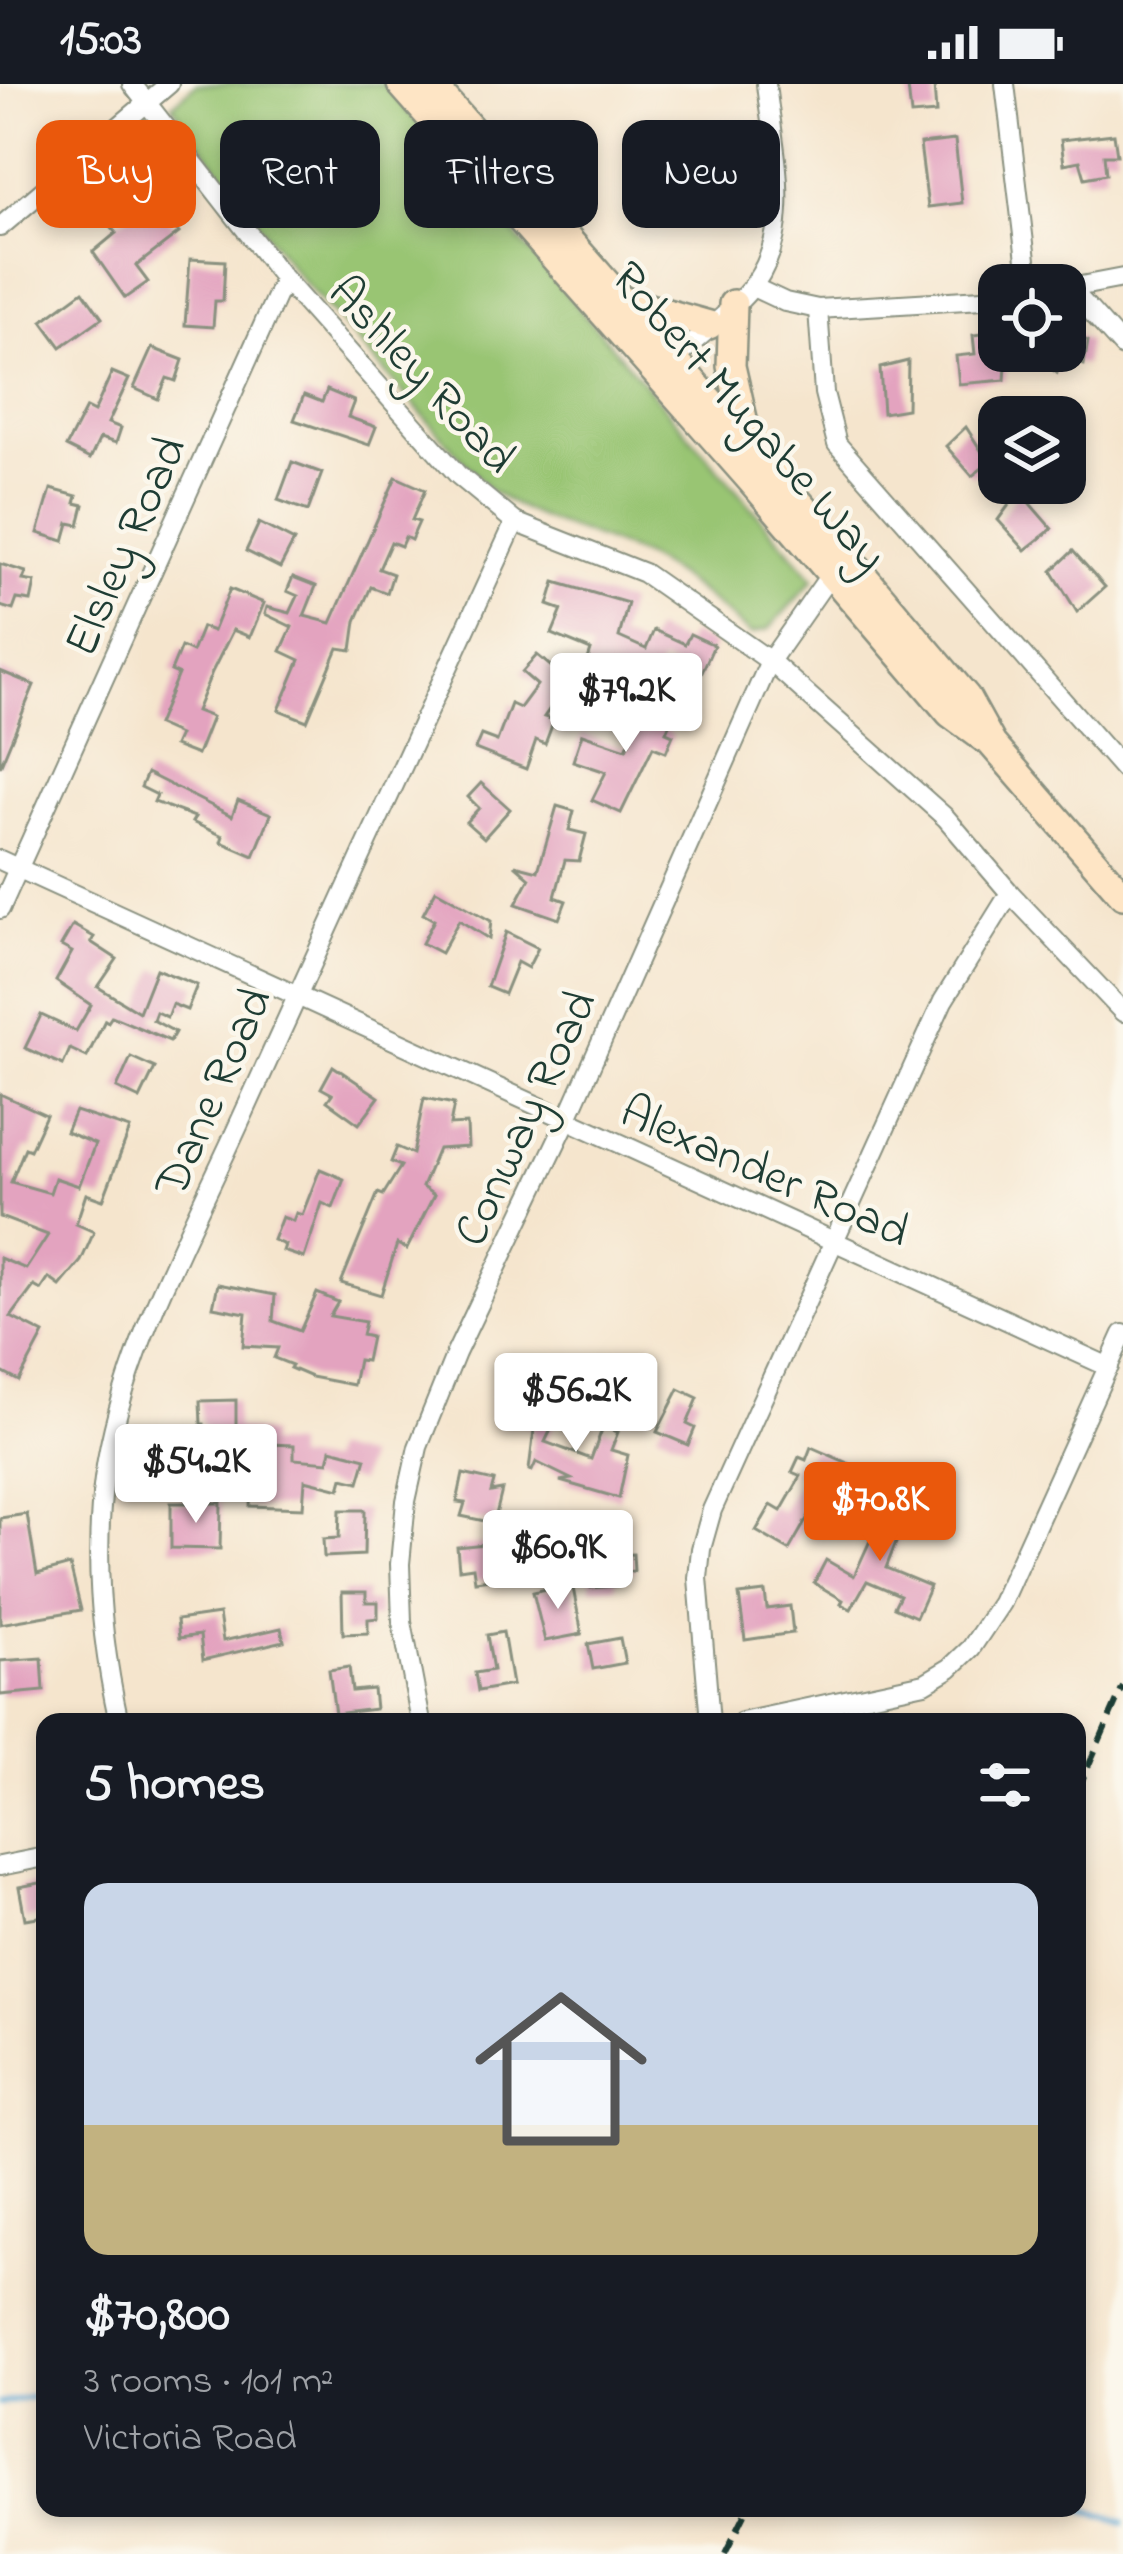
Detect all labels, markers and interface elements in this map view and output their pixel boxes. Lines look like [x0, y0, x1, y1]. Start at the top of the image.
text: 15:03 [60, 9, 142, 75]
chip: Buy [36, 120, 196, 228]
chip: Rent [220, 120, 380, 228]
chip: Filters [404, 120, 598, 228]
chip: New [622, 120, 780, 228]
street label: Robert Mugabe Way [591, 247, 902, 590]
street label: Ashley Road [310, 261, 531, 492]
map controls [978, 264, 1086, 504]
button: locate [978, 264, 1086, 372]
button: layers [978, 396, 1086, 504]
street label: Elsley Road [48, 426, 207, 668]
pin: $79.2K [528, 653, 724, 755]
text: $79.2K [577, 663, 675, 720]
street label: Dane Road [138, 977, 293, 1210]
street label: Conway Road [438, 979, 617, 1259]
street label: Alexander Road [608, 1079, 920, 1269]
pin: $56.2K [478, 1353, 674, 1455]
text: $56.2K [521, 1363, 631, 1420]
pin: $54.2K [98, 1424, 294, 1526]
text: $54.2K [142, 1434, 250, 1491]
pin: $70.8K [782, 1462, 978, 1564]
text: $70.8K [831, 1472, 929, 1529]
pin: $60.9K [460, 1510, 656, 1612]
text: $60.9K [510, 1520, 606, 1577]
text: 5 homes [84, 1748, 265, 1823]
icon: filters [972, 1752, 1038, 1818]
icon: home [453, 1961, 669, 2177]
text: $70,800 [84, 2279, 230, 2354]
text: 3 rooms · 101 m² [84, 2354, 334, 2411]
text: Victoria Road [84, 2411, 297, 2468]

